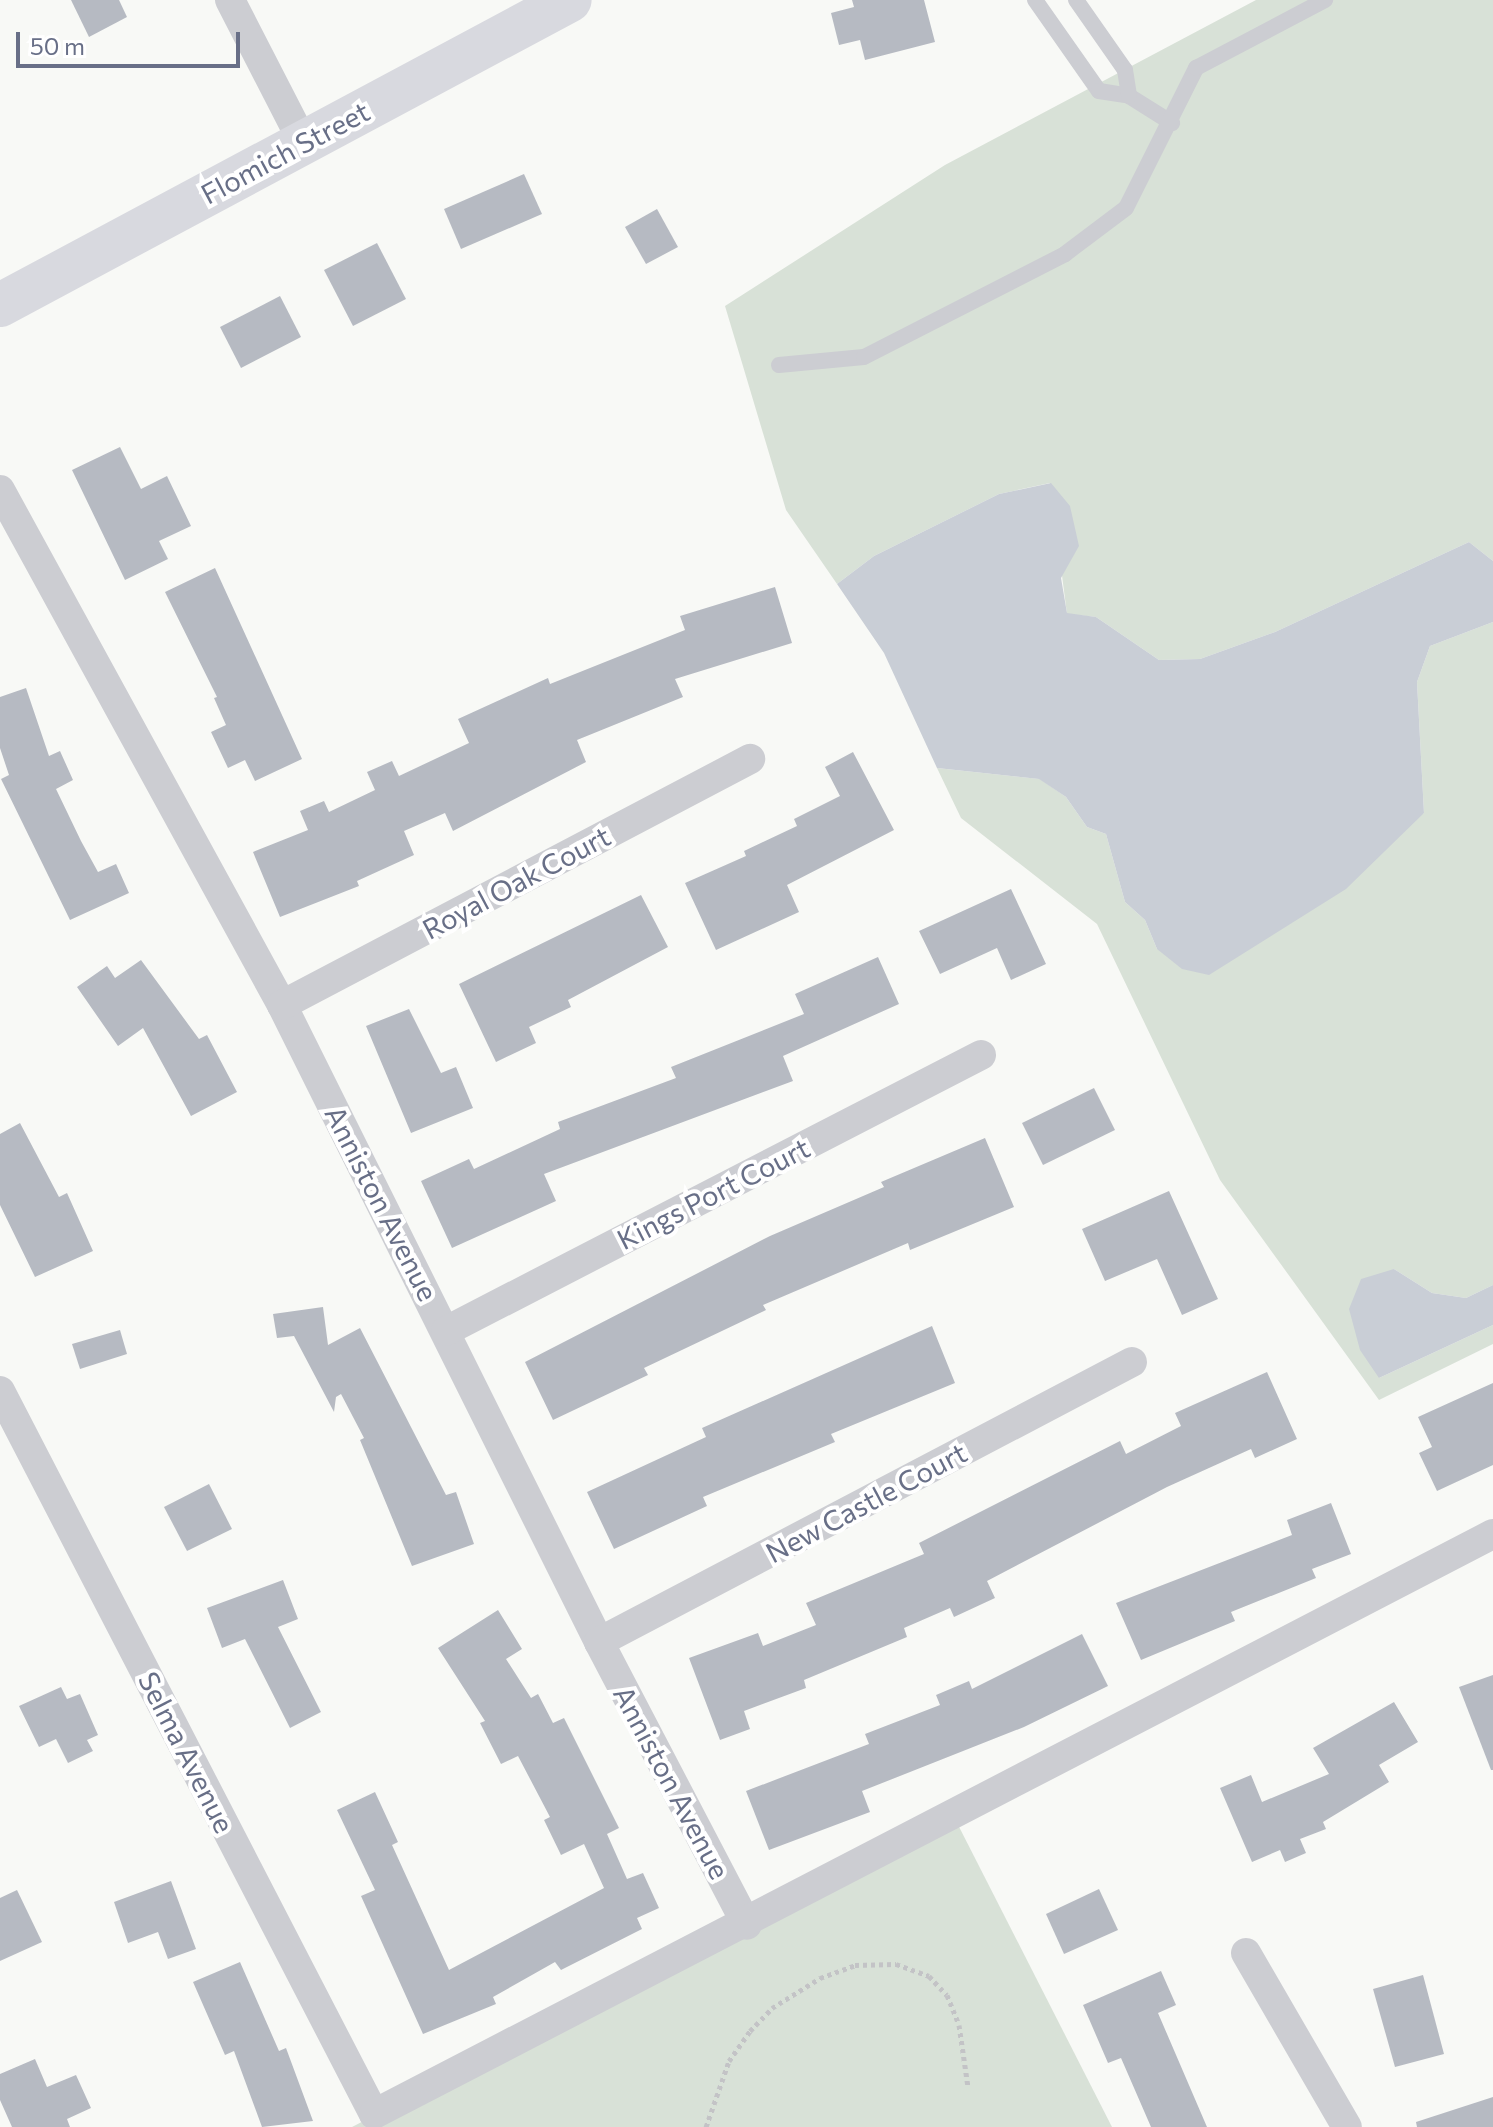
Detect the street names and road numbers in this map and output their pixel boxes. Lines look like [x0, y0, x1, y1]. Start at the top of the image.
street label: Flomich Street [195, 94, 375, 210]
street label: Royal Oak Court [416, 818, 616, 946]
street label: Anniston Avenue [318, 1100, 446, 1306]
street label: Kings Port Court [611, 1130, 815, 1256]
street label: New Castle Court [760, 1435, 972, 1569]
street label: Selma Avenue [132, 1666, 242, 1838]
street label: Anniston Avenue [607, 1680, 737, 1884]

